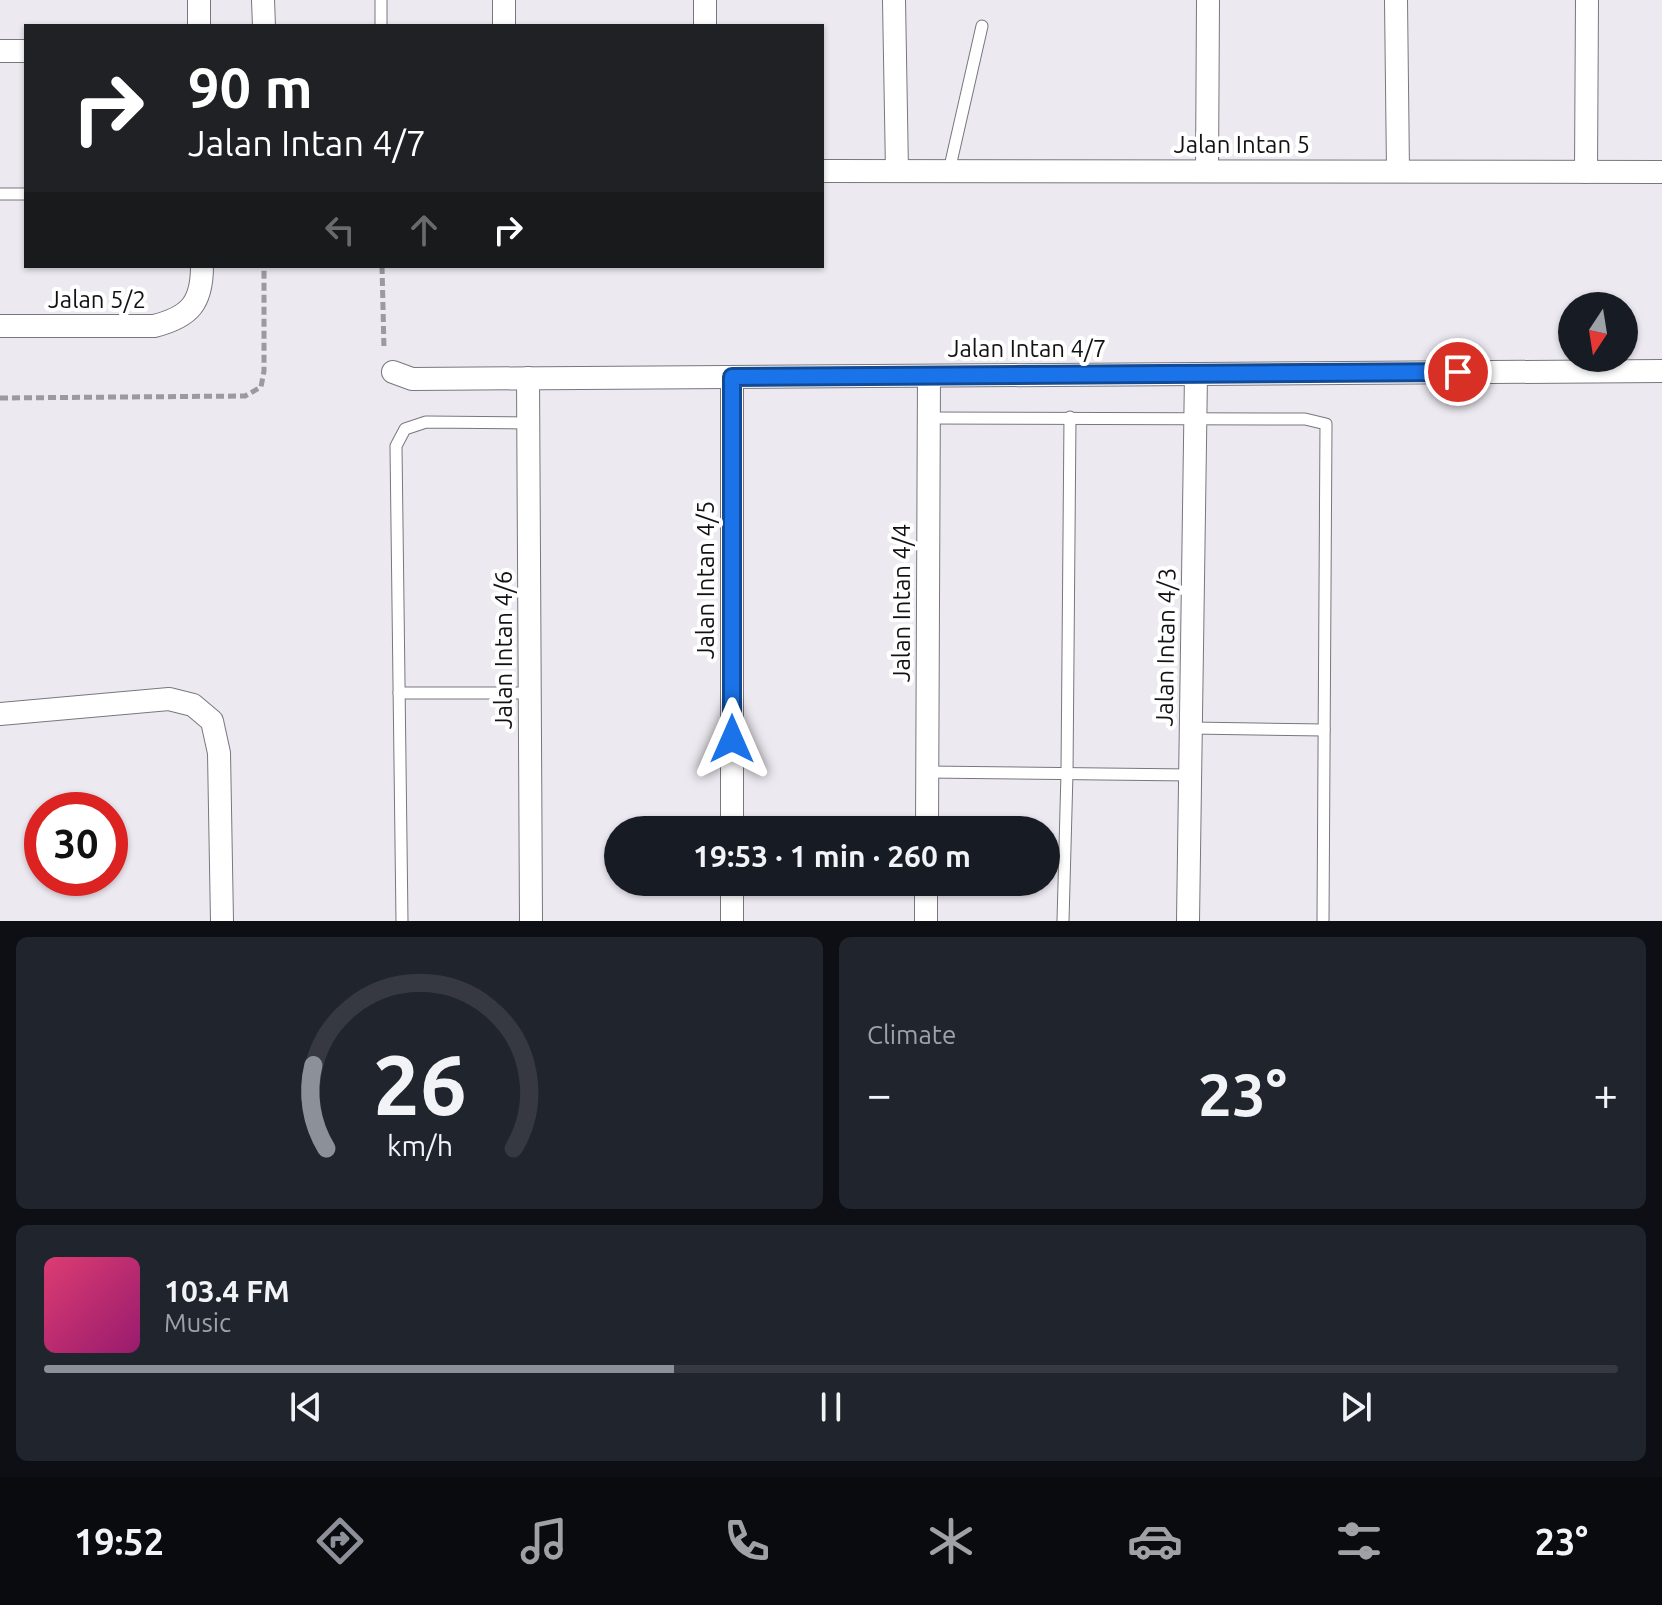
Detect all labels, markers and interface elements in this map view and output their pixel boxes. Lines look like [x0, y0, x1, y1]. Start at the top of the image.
icon: right [56, 56, 160, 160]
text: 90 m [188, 56, 313, 119]
text: Jalan Intan 4/7 [188, 122, 426, 163]
street label: Jalan Intan 5 [1174, 131, 1310, 158]
icon: left [318, 208, 362, 252]
icon: ahead [402, 208, 446, 252]
icon: right [486, 208, 530, 252]
street label: Jalan 5/2 [48, 286, 146, 313]
north arrow [1558, 292, 1638, 372]
map controls [1558, 292, 1638, 372]
street label: Jalan Intan 4/7 [948, 335, 1106, 362]
pin [1424, 338, 1492, 406]
icon: arrive [1436, 350, 1480, 394]
street label: Jalan Intan 4/5 [692, 501, 719, 659]
street label: Jalan Intan 4/4 [888, 524, 915, 682]
street label: Jalan Intan 4/3 [1151, 567, 1180, 727]
street label: Jalan Intan 4/6 [490, 571, 517, 729]
position arrow [690, 697, 774, 781]
speed limit sign: 30 [24, 792, 128, 896]
text: 19:53 · 1 min · 260 m [693, 839, 971, 873]
text: Climate [867, 1020, 956, 1049]
text: 26 [373, 1037, 466, 1131]
text: 23° [1198, 1060, 1287, 1127]
text: − [867, 1069, 892, 1118]
text: + [1593, 1069, 1618, 1118]
text: km/h [387, 1129, 453, 1161]
text: 103.4 FM [164, 1274, 290, 1308]
text: Music [164, 1308, 231, 1337]
icon: previous [284, 1385, 328, 1429]
icon: pause [809, 1385, 853, 1429]
icon: next [1334, 1385, 1378, 1429]
icon: directions [312, 1513, 368, 1569]
icon: music [516, 1513, 572, 1569]
icon: phone [719, 1513, 775, 1569]
icon: climate [923, 1513, 979, 1569]
icon: car [1127, 1513, 1183, 1569]
icon: filters [1331, 1513, 1387, 1569]
text: 19:52 [74, 1521, 164, 1562]
text: 23° [1535, 1521, 1588, 1562]

